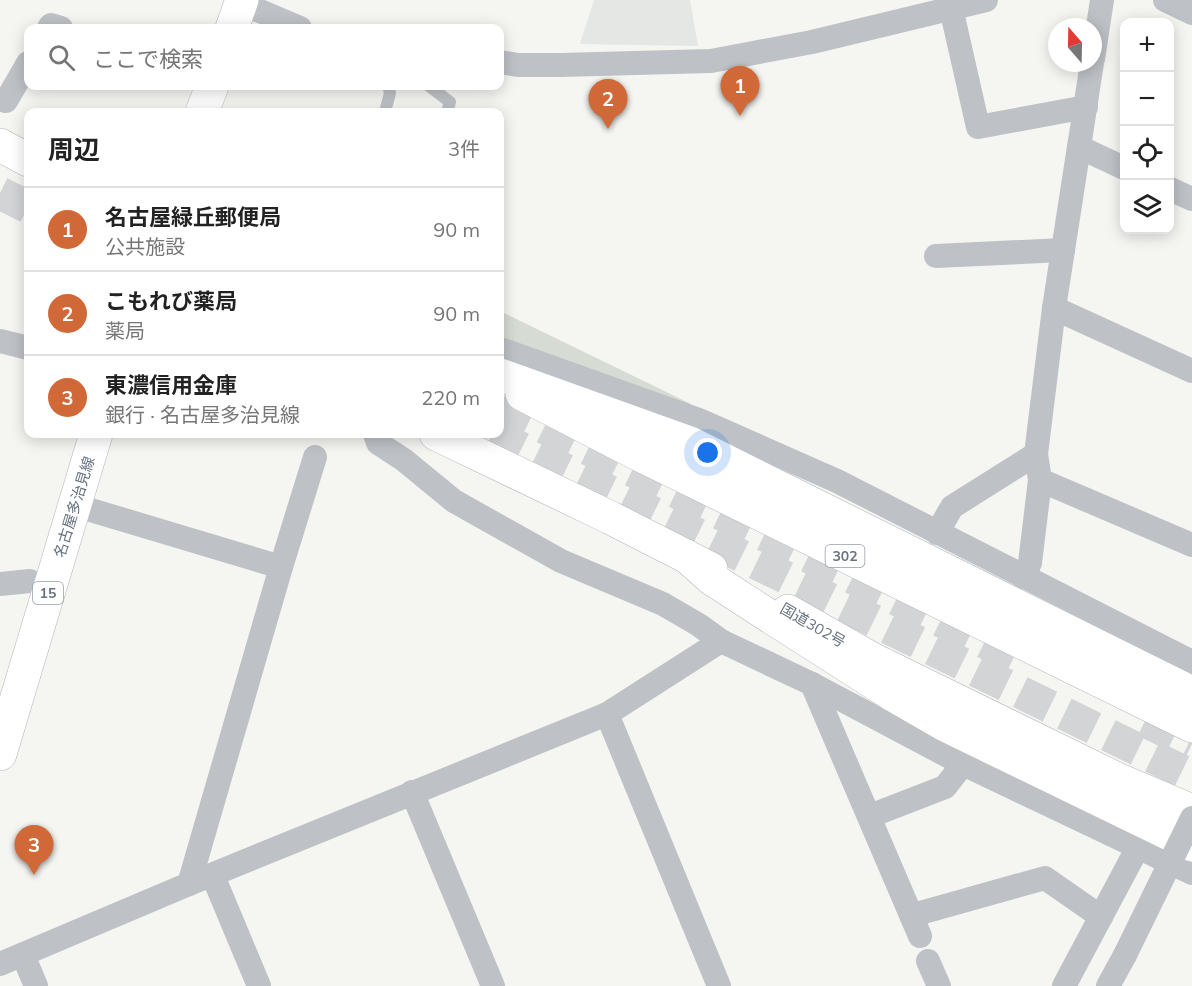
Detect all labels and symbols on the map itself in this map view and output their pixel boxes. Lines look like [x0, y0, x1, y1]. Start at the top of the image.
north arrow [1048, 18, 1102, 72]
pin: 1 [720, 66, 760, 116]
pin: 2 [588, 80, 628, 129]
your location [693, 438, 722, 467]
street label: 名古屋多治見線 [50, 454, 98, 560]
road number: 302 [826, 545, 864, 567]
road number: 15 [33, 582, 63, 604]
street label: 国道302号 [777, 599, 849, 651]
pin: 3 [15, 826, 54, 875]

